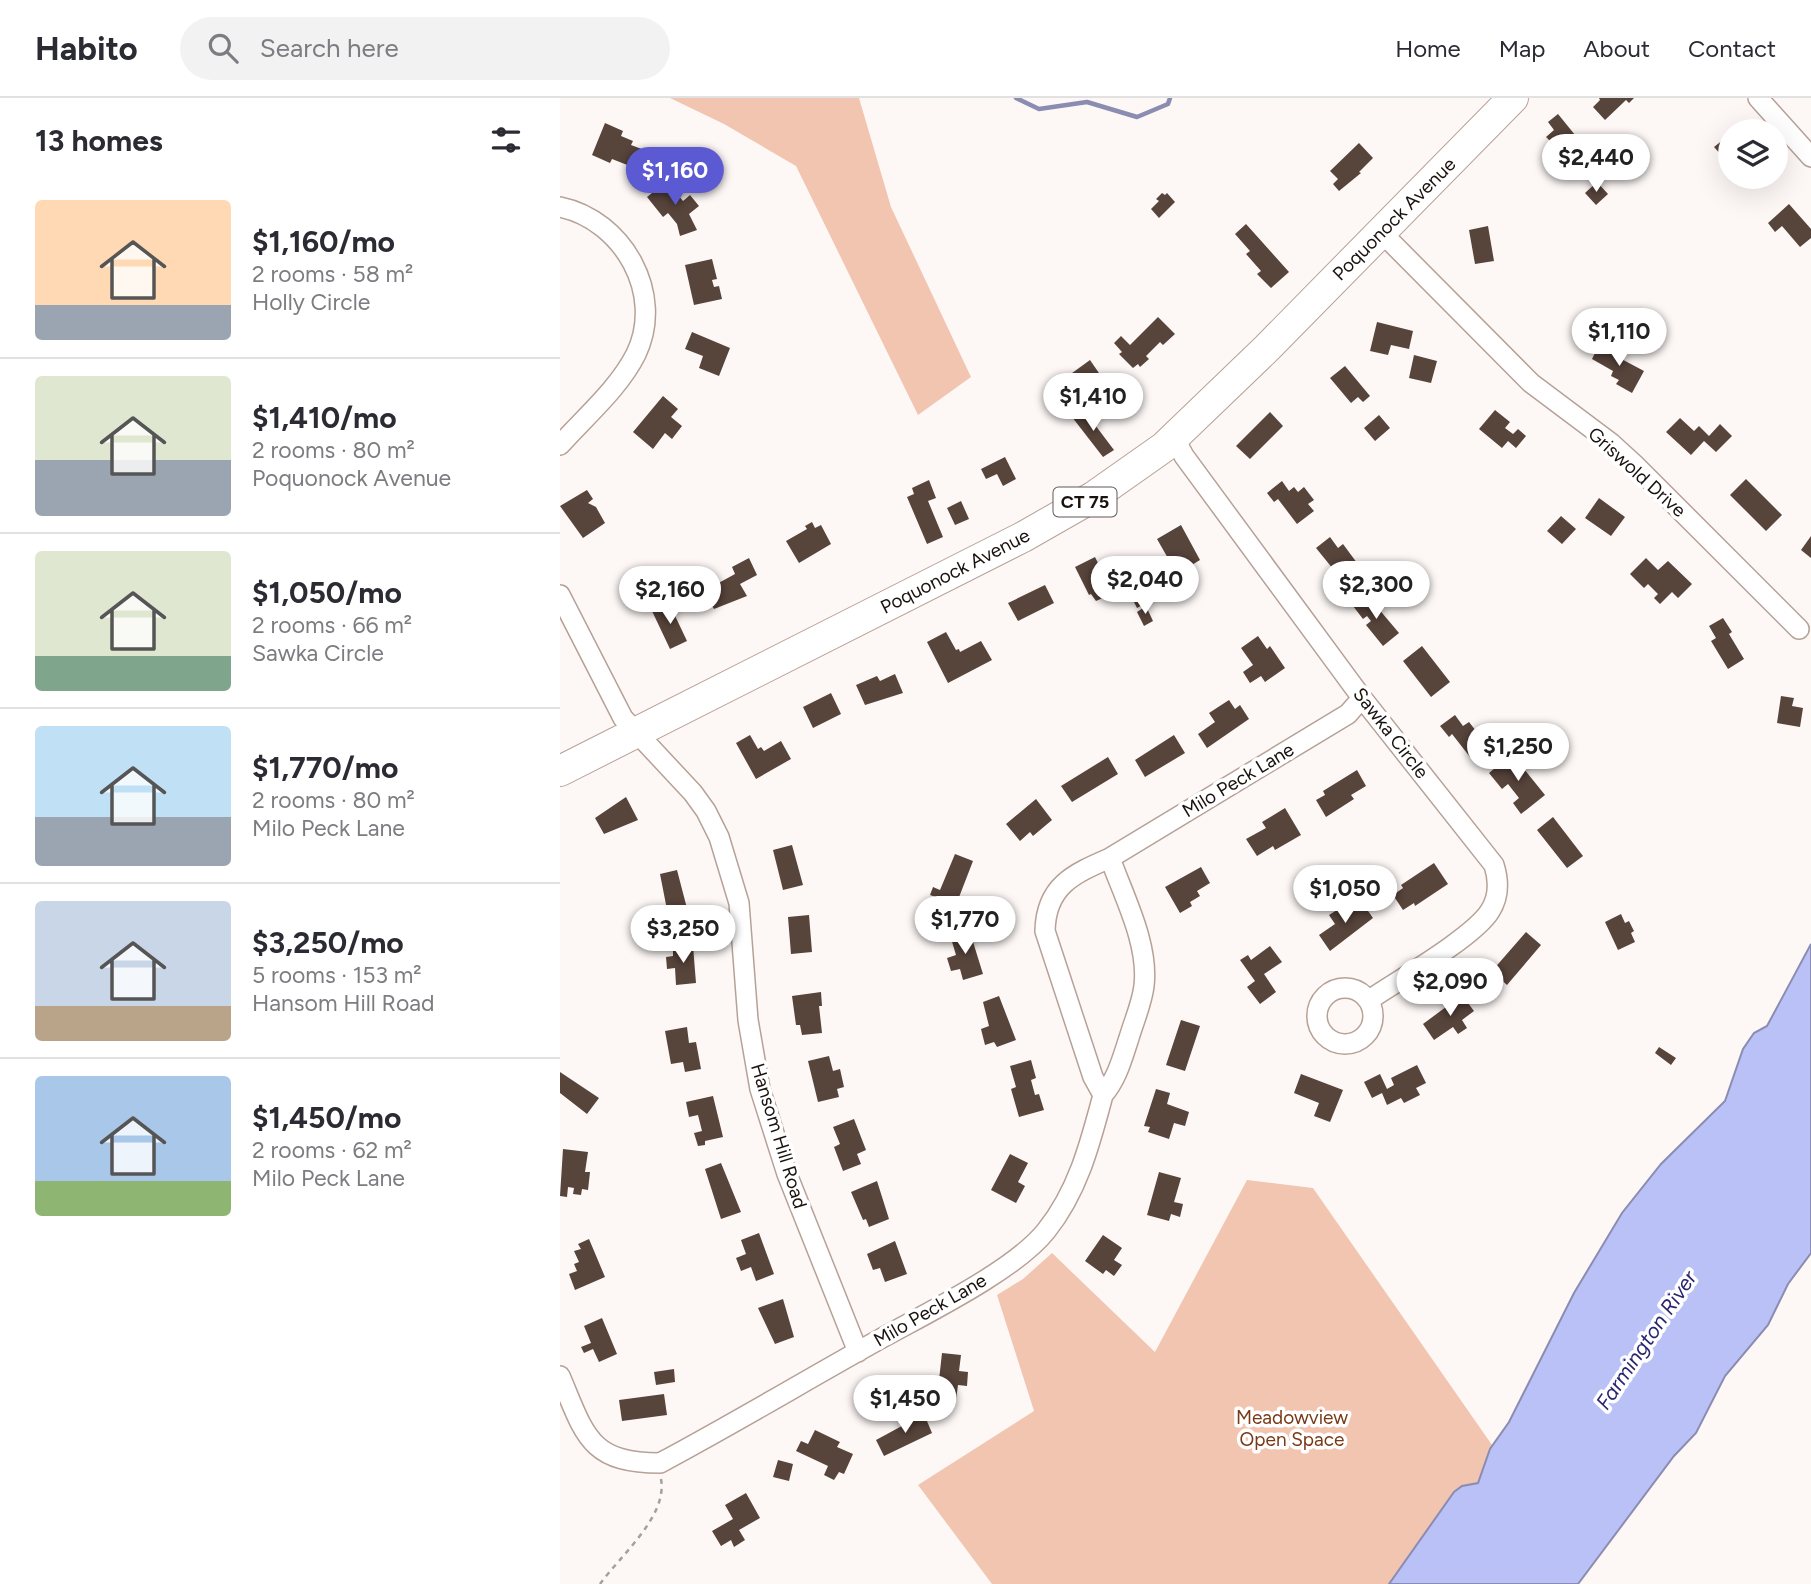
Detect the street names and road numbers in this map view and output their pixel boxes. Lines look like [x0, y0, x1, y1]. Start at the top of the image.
street label: Poquonock Avenue [1328, 153, 1460, 285]
street label: Griswold Drive [1583, 422, 1691, 522]
road number: CT 75 [1054, 488, 1116, 516]
street label: Poquonock Avenue [876, 523, 1034, 619]
street label: Sawka Circle [1348, 683, 1434, 783]
street label: Milo Peck Lane [1178, 738, 1298, 822]
street label: Hansom Hill Road [746, 1061, 812, 1211]
street label: Milo Peck Lane [870, 1268, 990, 1352]

